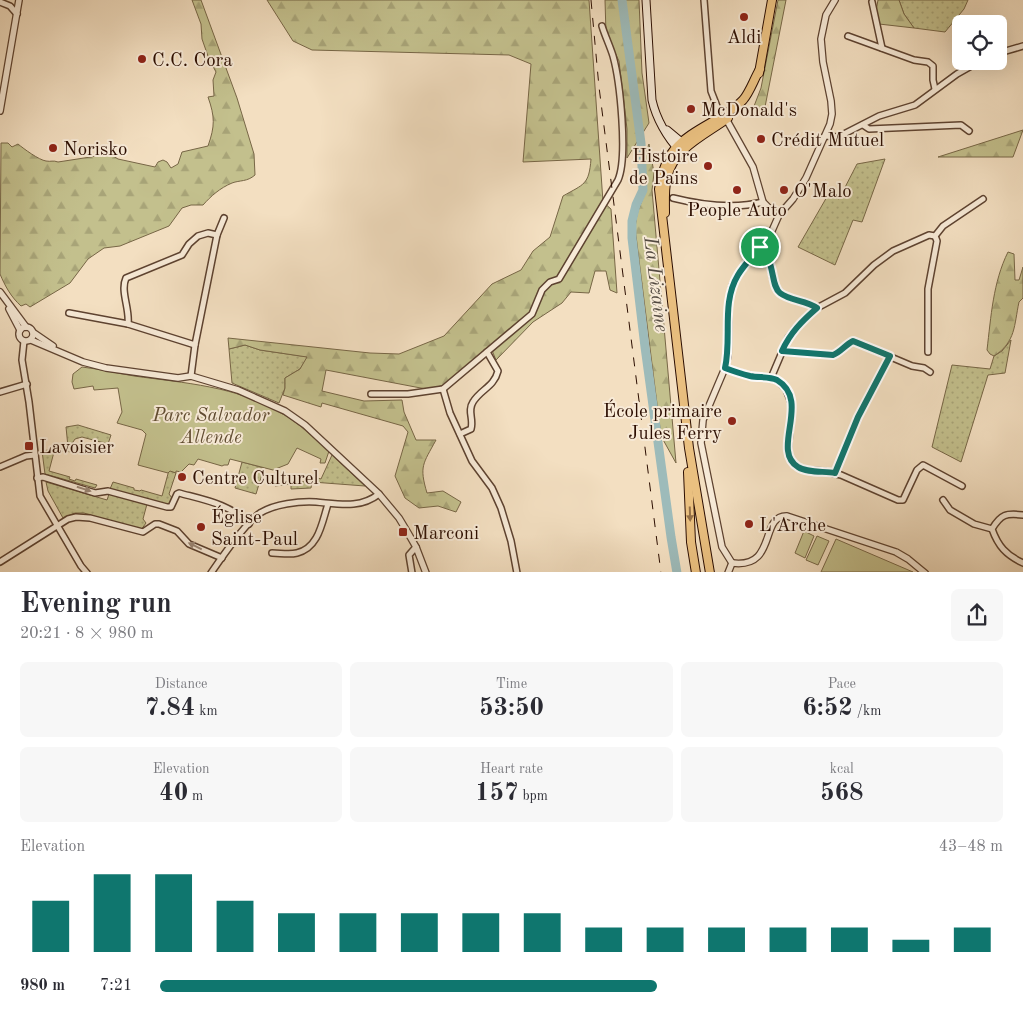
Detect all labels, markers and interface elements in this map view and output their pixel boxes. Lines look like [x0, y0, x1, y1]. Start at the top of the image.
marker: Aldi [738, 11, 750, 23]
map controls [952, 15, 1007, 70]
button: locate [952, 15, 1007, 70]
place label: Aldi [727, 29, 761, 48]
place label: C.C. Cora [152, 52, 233, 71]
marker: C.C. Cora [136, 53, 148, 65]
place label: McDonald's [701, 102, 797, 121]
marker: McDonald's [685, 103, 697, 115]
place label: Crédit Mutuel [771, 132, 884, 151]
marker: Crédit Mutuel [755, 133, 767, 145]
place label: Norisko [63, 141, 128, 160]
marker: Norisko [47, 142, 59, 154]
place label: Histoire de Pains [629, 148, 698, 189]
marker: Histoire de Pains [702, 160, 714, 172]
place label: O'Malo [794, 183, 852, 202]
marker: People Auto [731, 184, 743, 196]
marker: O'Malo [778, 184, 790, 196]
place label: People Auto [687, 202, 787, 221]
pin [739, 226, 781, 268]
icon: arrive [746, 233, 774, 261]
water label: La Lizaine [639, 234, 671, 333]
place label: École primaire Jules Ferry [603, 399, 722, 444]
park label: Parc Salvador Allende [152, 407, 270, 448]
marker: École primaire Jules Ferry [726, 415, 738, 427]
place label: Lavoisier [39, 439, 114, 458]
marker: Lavoisier [23, 440, 35, 452]
place label: Centre Culturel [192, 470, 319, 489]
marker: Centre Culturel [176, 471, 188, 483]
one-way arrow [77, 486, 92, 494]
place label: Église Saint-Paul [211, 505, 298, 550]
one-way arrow [686, 506, 694, 522]
place label: L'Arche [759, 517, 826, 536]
marker: L'Arche [743, 518, 755, 530]
marker: Église Saint-Paul [195, 521, 207, 533]
place label: Marconi [413, 525, 479, 544]
marker: Marconi [397, 526, 409, 538]
one-way arrow [188, 542, 202, 550]
button: share [951, 589, 1003, 641]
text: Evening run [20, 591, 172, 619]
text: 20:21 · 8 × 980 m [20, 626, 153, 642]
text: Distance [155, 677, 208, 691]
text: Time [496, 677, 527, 691]
text: Pace [828, 677, 856, 691]
text: 7.84 [145, 696, 195, 721]
text: 53:50 [479, 696, 544, 721]
text: 6:52 [802, 696, 853, 721]
text: km [195, 704, 218, 718]
text: /km [853, 704, 881, 718]
text: Elevation [153, 762, 210, 776]
text: Heart rate [480, 762, 543, 776]
text: kcal [830, 762, 854, 776]
text: 40 [159, 781, 188, 806]
text: 157 [475, 781, 519, 806]
text: 568 [820, 781, 864, 806]
text: m [188, 789, 203, 803]
text: bpm [519, 789, 548, 803]
text: Elevation [20, 839, 85, 855]
text: 43–48 m [939, 839, 1003, 855]
text: 980 m [20, 978, 65, 994]
text: 7:21 [100, 978, 132, 994]

